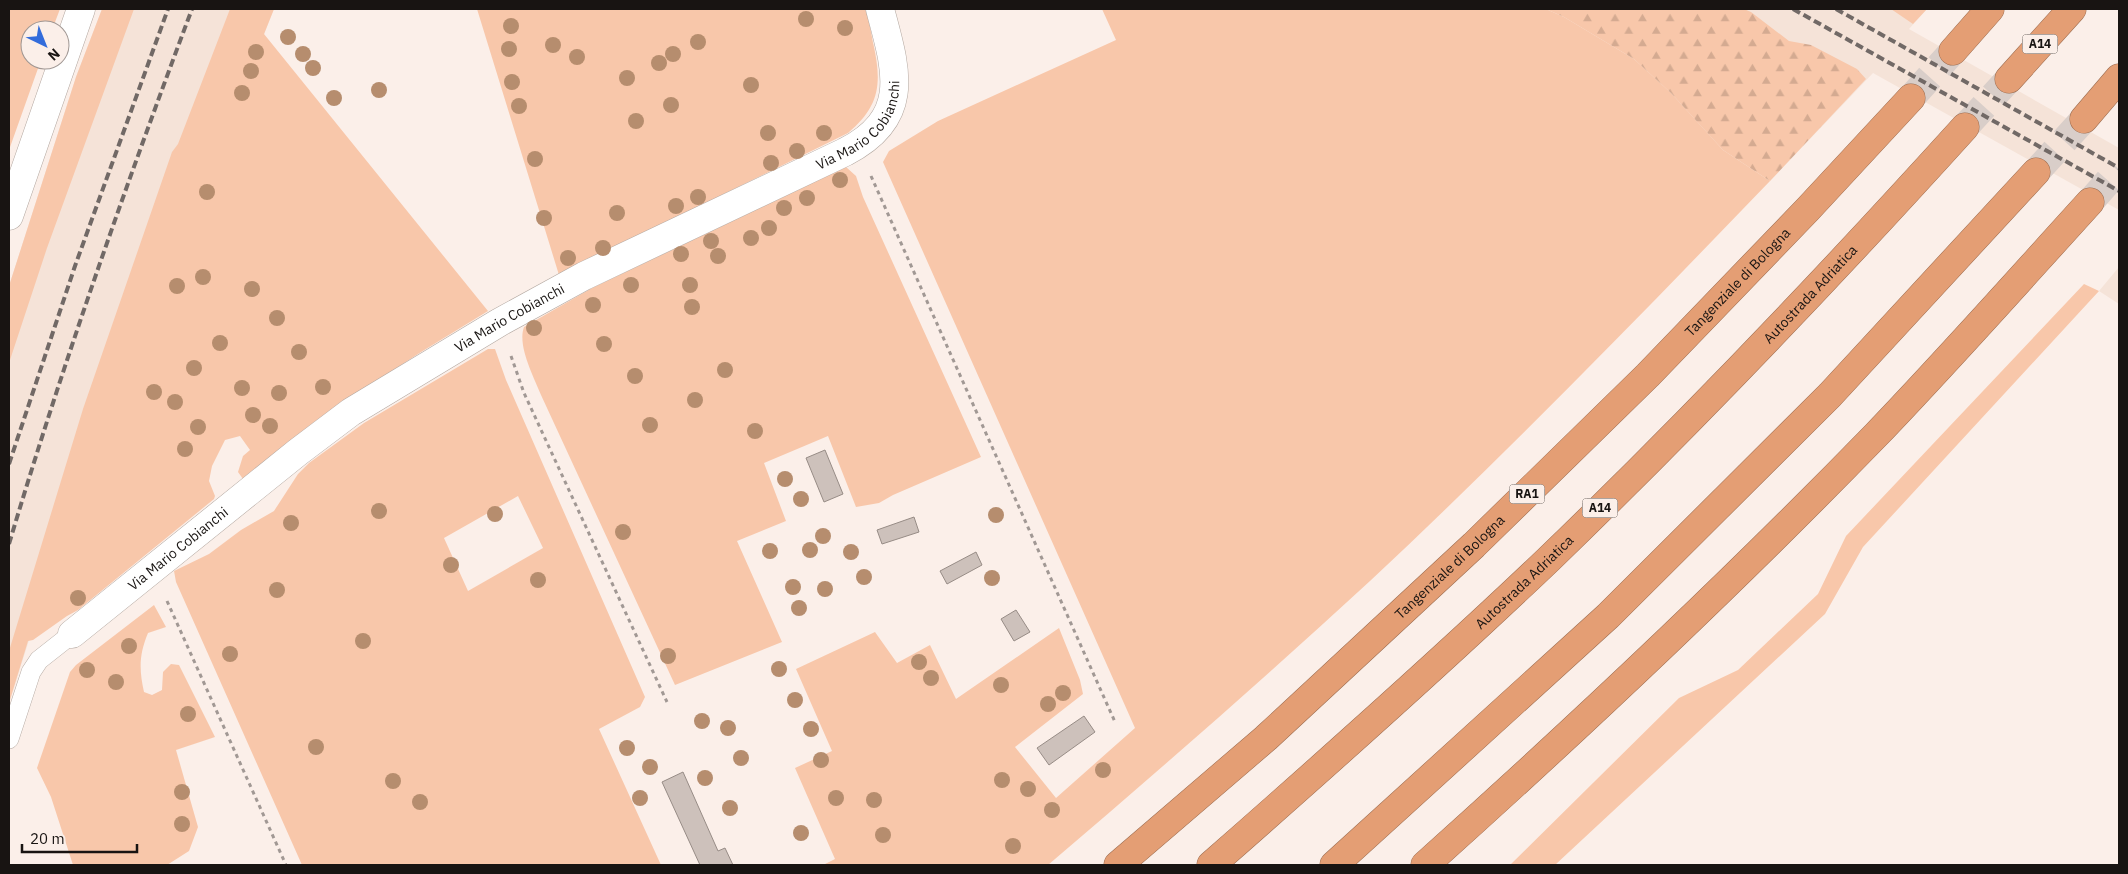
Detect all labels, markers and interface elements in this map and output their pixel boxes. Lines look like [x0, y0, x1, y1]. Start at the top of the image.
north arrow [20, 20, 70, 70]
road number: A14 [2022, 34, 2058, 54]
text: N [44, 44, 64, 65]
street label: Via Mario Cobianchi [813, 80, 903, 174]
street label: Tangenziale di Bologna [1681, 224, 1794, 340]
street label: Autostrada Adriatica [1759, 241, 1861, 347]
street label: Via Mario Cobianchi [451, 279, 568, 356]
road number: RA1 [1510, 484, 1544, 504]
road number: A14 [1582, 498, 1618, 518]
street label: Via Mario Cobianchi [124, 503, 232, 594]
street label: Tangenziale di Bologna [1391, 511, 1509, 623]
street label: Autostrada Adriatica [1471, 531, 1578, 633]
scale bar [22, 822, 138, 854]
text: 20 m [30, 829, 65, 848]

